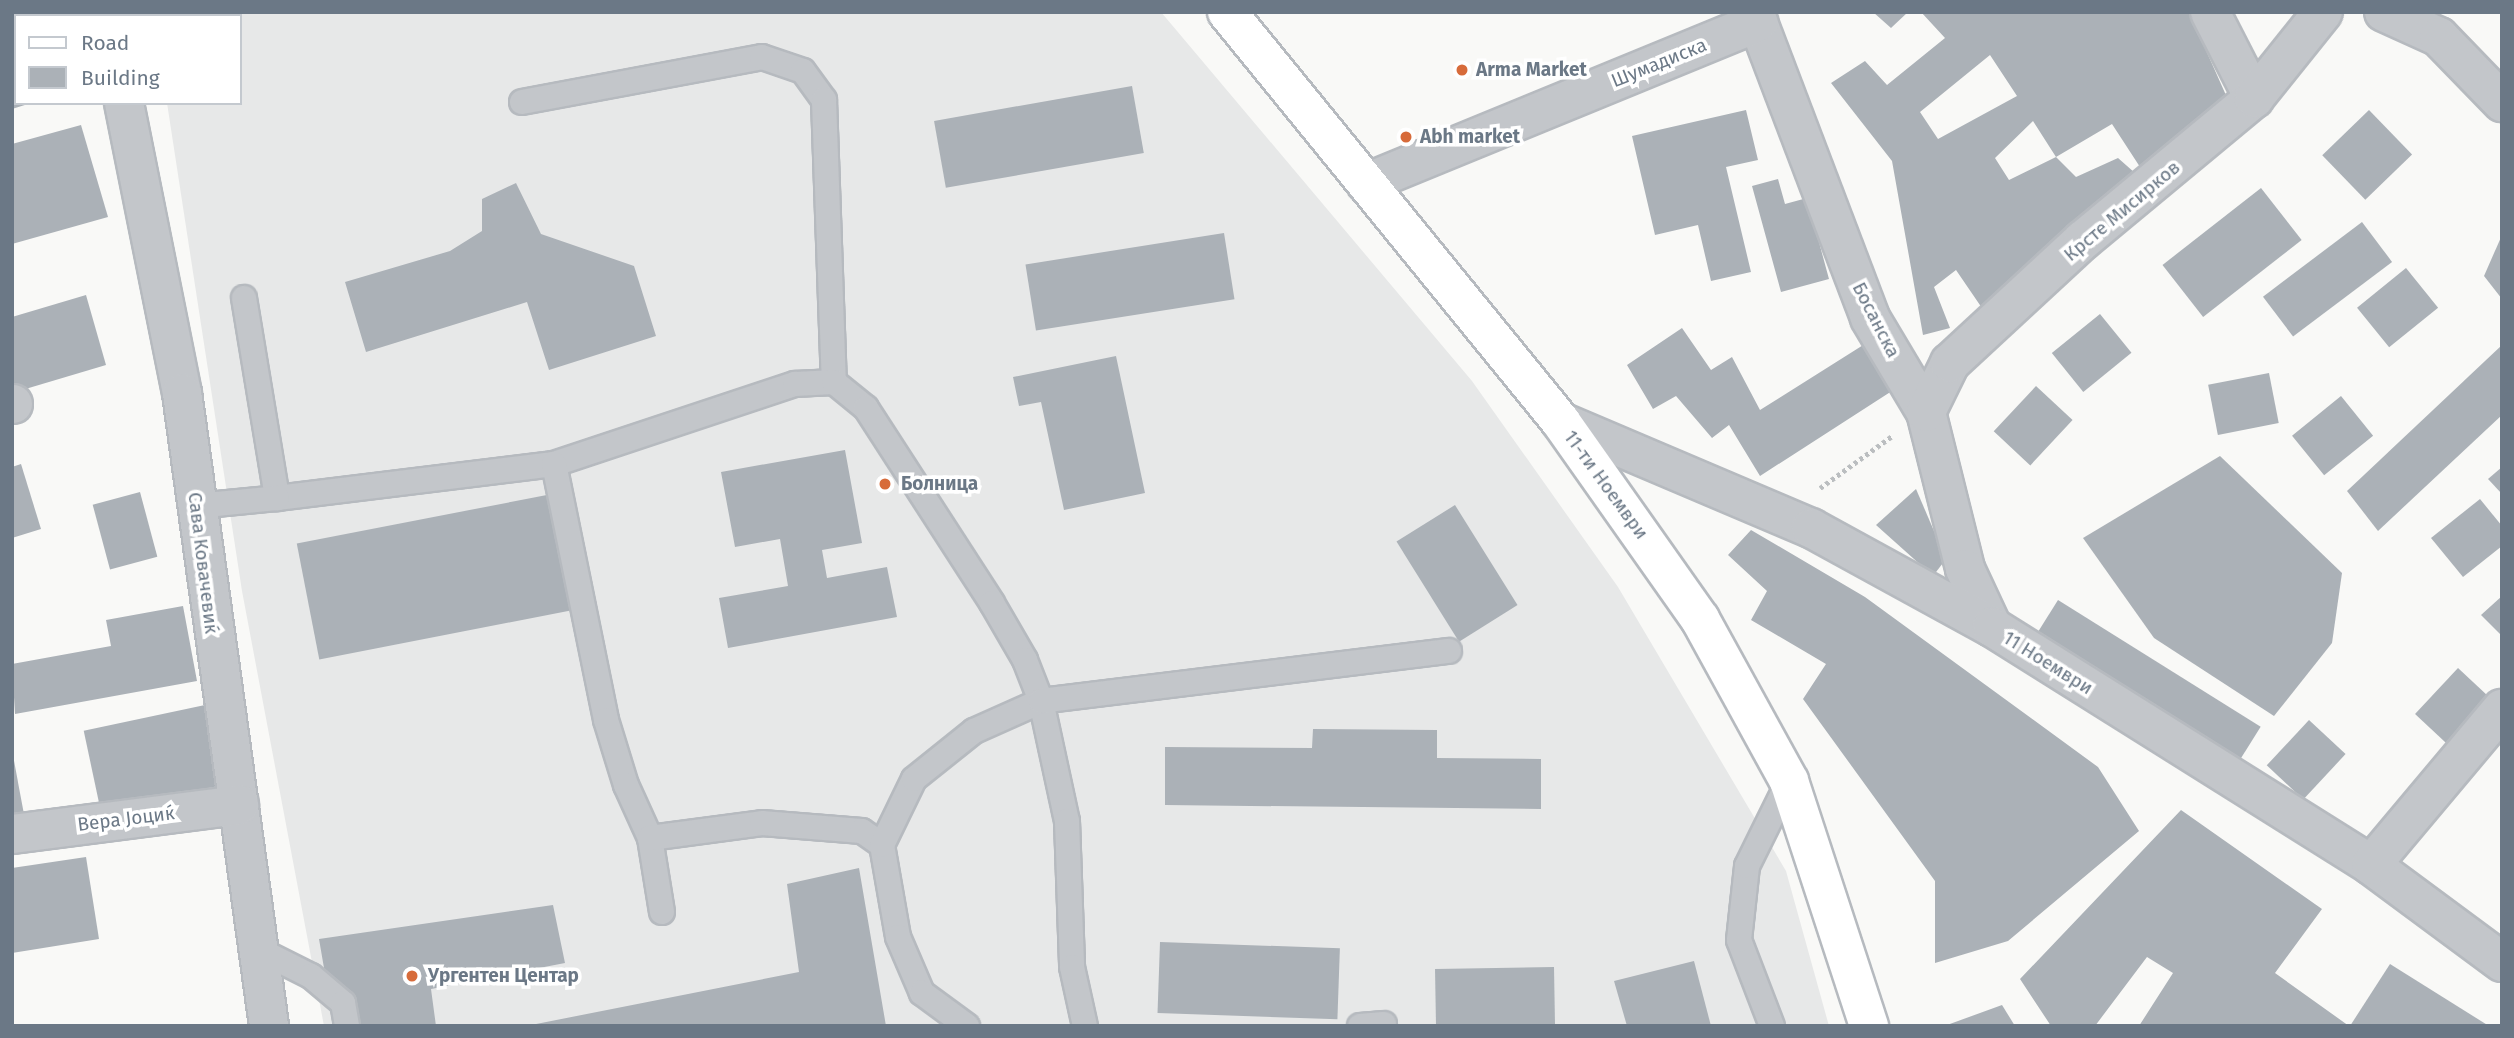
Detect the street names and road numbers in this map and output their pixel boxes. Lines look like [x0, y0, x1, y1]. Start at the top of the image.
street label: Шумадиска [1608, 34, 1710, 92]
street label: Крсте Мисирков [2059, 156, 2185, 266]
street label: Босанска [1847, 278, 1905, 362]
street label: 11-ти Ноември [1559, 426, 1653, 544]
street label: Сава Ковачевиќ [183, 491, 223, 635]
street label: 11 Ноември [1999, 626, 2097, 700]
street label: Вера Јоциќ [76, 802, 176, 836]

